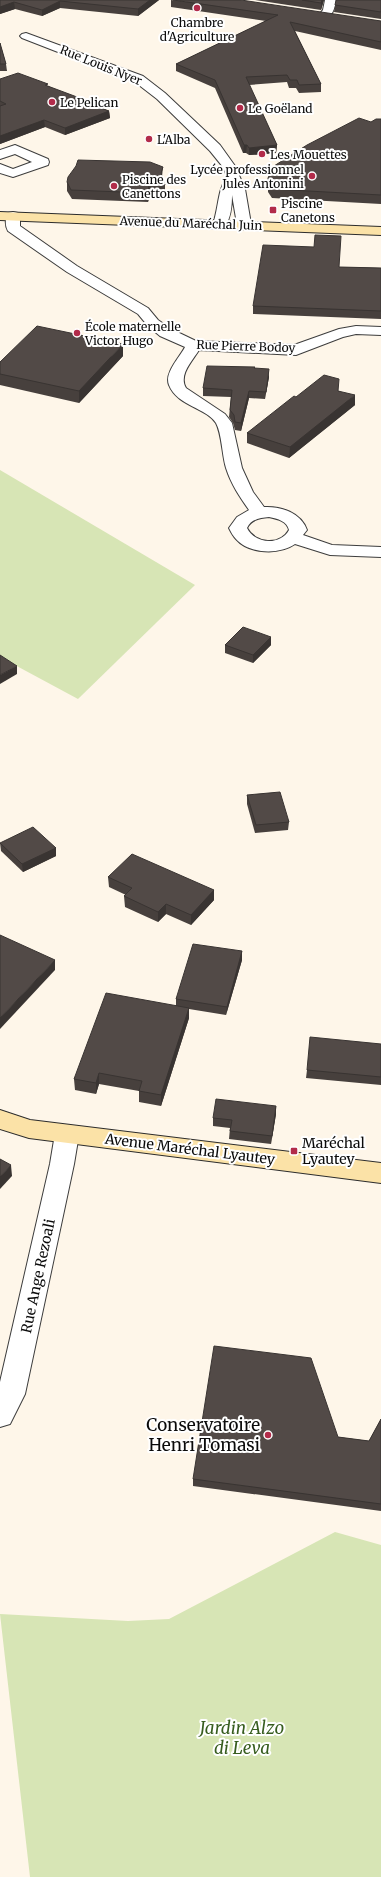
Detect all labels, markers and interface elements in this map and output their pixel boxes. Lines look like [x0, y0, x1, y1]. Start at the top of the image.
marker: Chambre d'Agriculture [192, 3, 202, 13]
place label: Chambre d'Agriculture [160, 15, 234, 44]
street label: Rue Louis Nyer [58, 42, 145, 88]
place label: Le Pelican [60, 95, 118, 110]
marker: Le Pelican [47, 97, 57, 107]
place label: Le Goëland [248, 101, 313, 116]
marker: Le Goëland [235, 103, 245, 113]
place label: L'Alba [157, 132, 191, 147]
marker: L'Alba [144, 134, 154, 144]
place label: Les Mouettes [270, 147, 347, 162]
marker: Les Mouettes [257, 149, 267, 159]
place label: Lycée professionnel Jules Antonini [190, 162, 304, 191]
marker: Lycée professionnel Jules Antonini [307, 171, 317, 181]
place label: Piscine des Canettons [122, 172, 186, 201]
marker: Piscine des Canettons [109, 181, 119, 191]
place label: Piscine Canetons [281, 196, 335, 225]
marker: Piscine Canetons [268, 205, 278, 215]
street label: Avenue du Maréchal Juin [118, 213, 263, 233]
place label: École maternelle Victor Hugo [84, 319, 181, 348]
marker: École maternelle Victor Hugo [72, 328, 82, 338]
street label: Rue Pierre Bodoy [196, 337, 296, 355]
street label: Avenue Maréchal Lyautey [103, 1130, 277, 1168]
place label: Maréchal Lyautey [302, 1134, 366, 1168]
marker: Maréchal Lyautey [289, 1146, 299, 1156]
street label: Rue Ange Rezoali [17, 1217, 59, 1335]
place label: Conservatoire Henri Tomasi [146, 1414, 260, 1456]
marker: Conservatoire Henri Tomasi [263, 1430, 273, 1440]
park label: Jardin Alzo di Leva [198, 1717, 284, 1759]

